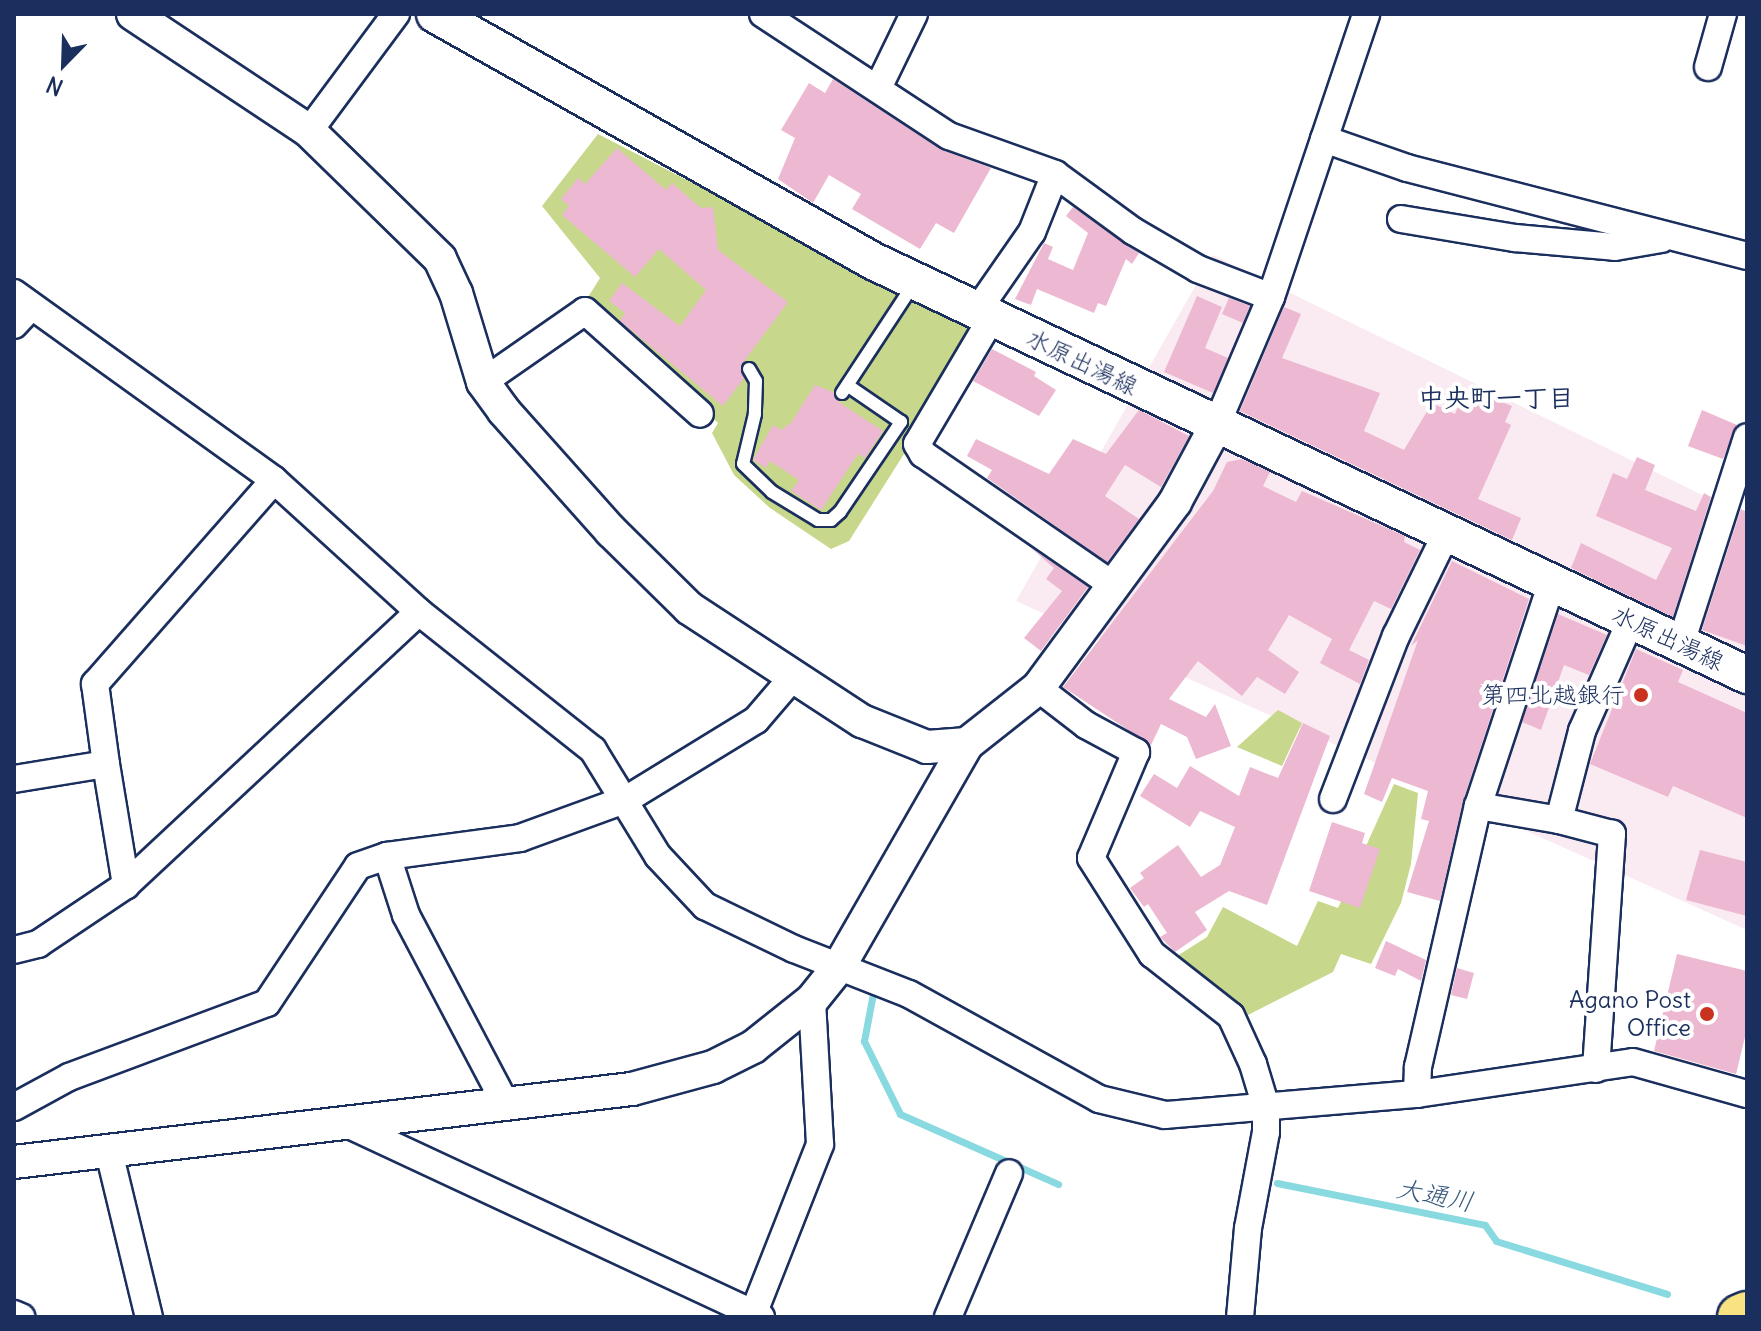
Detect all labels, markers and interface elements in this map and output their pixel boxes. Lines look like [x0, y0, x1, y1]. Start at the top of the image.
north arrow [24, 24, 104, 104]
text: N [42, 70, 67, 102]
street label: 水原出湯線 [1022, 323, 1142, 401]
district label: 中央町一丁目 [1418, 382, 1574, 414]
street label: 水原出湯線 [1608, 600, 1728, 676]
place label: 第四北越銀行 [1481, 681, 1625, 709]
marker: 第四北越銀行 [1632, 686, 1650, 704]
place label: Agano Post Office [1569, 986, 1691, 1042]
marker: Agano Post Office [1698, 1005, 1716, 1023]
water label: 大通川 [1394, 1172, 1476, 1218]

